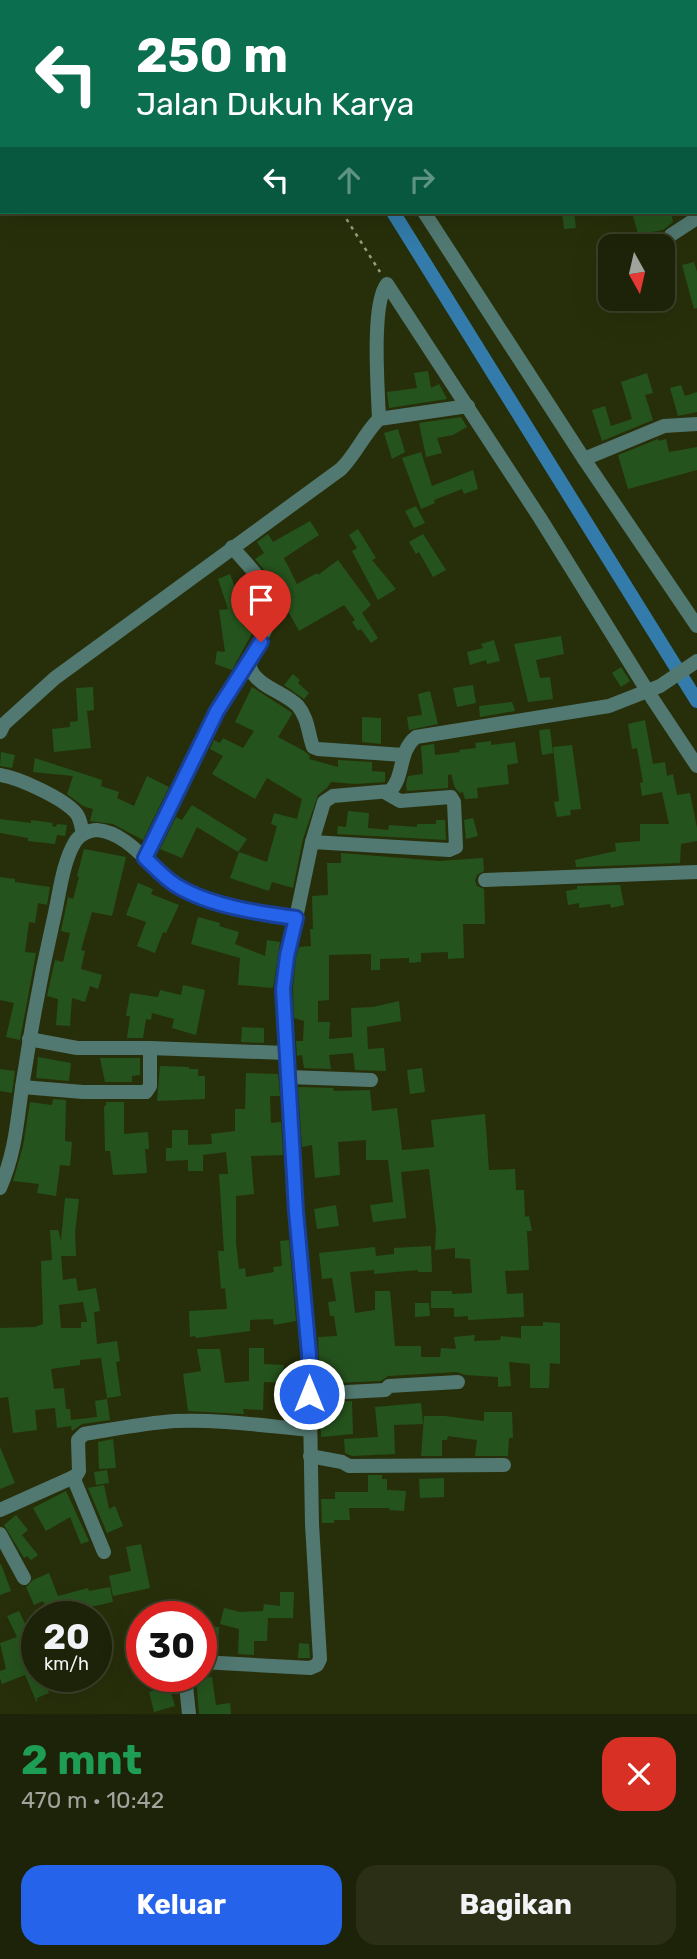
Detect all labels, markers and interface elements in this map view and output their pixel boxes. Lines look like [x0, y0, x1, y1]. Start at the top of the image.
text: 250 m [136, 26, 288, 84]
icon: left [21, 28, 112, 119]
text: Jalan Dukuh Karya [136, 85, 414, 123]
icon: left [257, 161, 295, 199]
icon: ahead [330, 161, 368, 199]
icon: right [403, 161, 441, 199]
north arrow [598, 234, 676, 312]
map controls [598, 234, 675, 311]
pin [231, 570, 291, 642]
icon: arrive [242, 581, 280, 619]
position arrow [272, 1357, 346, 1431]
speed limit sign: 30 [126, 1601, 217, 1692]
text: 20 [43, 1616, 90, 1658]
text: km/h [44, 1653, 89, 1675]
text: 2 mnt [21, 1735, 142, 1785]
button: close [602, 1737, 676, 1811]
text: 470 m · 10:42 [21, 1786, 164, 1814]
button: Keluar [21, 1865, 342, 1945]
button: Bagikan [356, 1865, 676, 1945]

